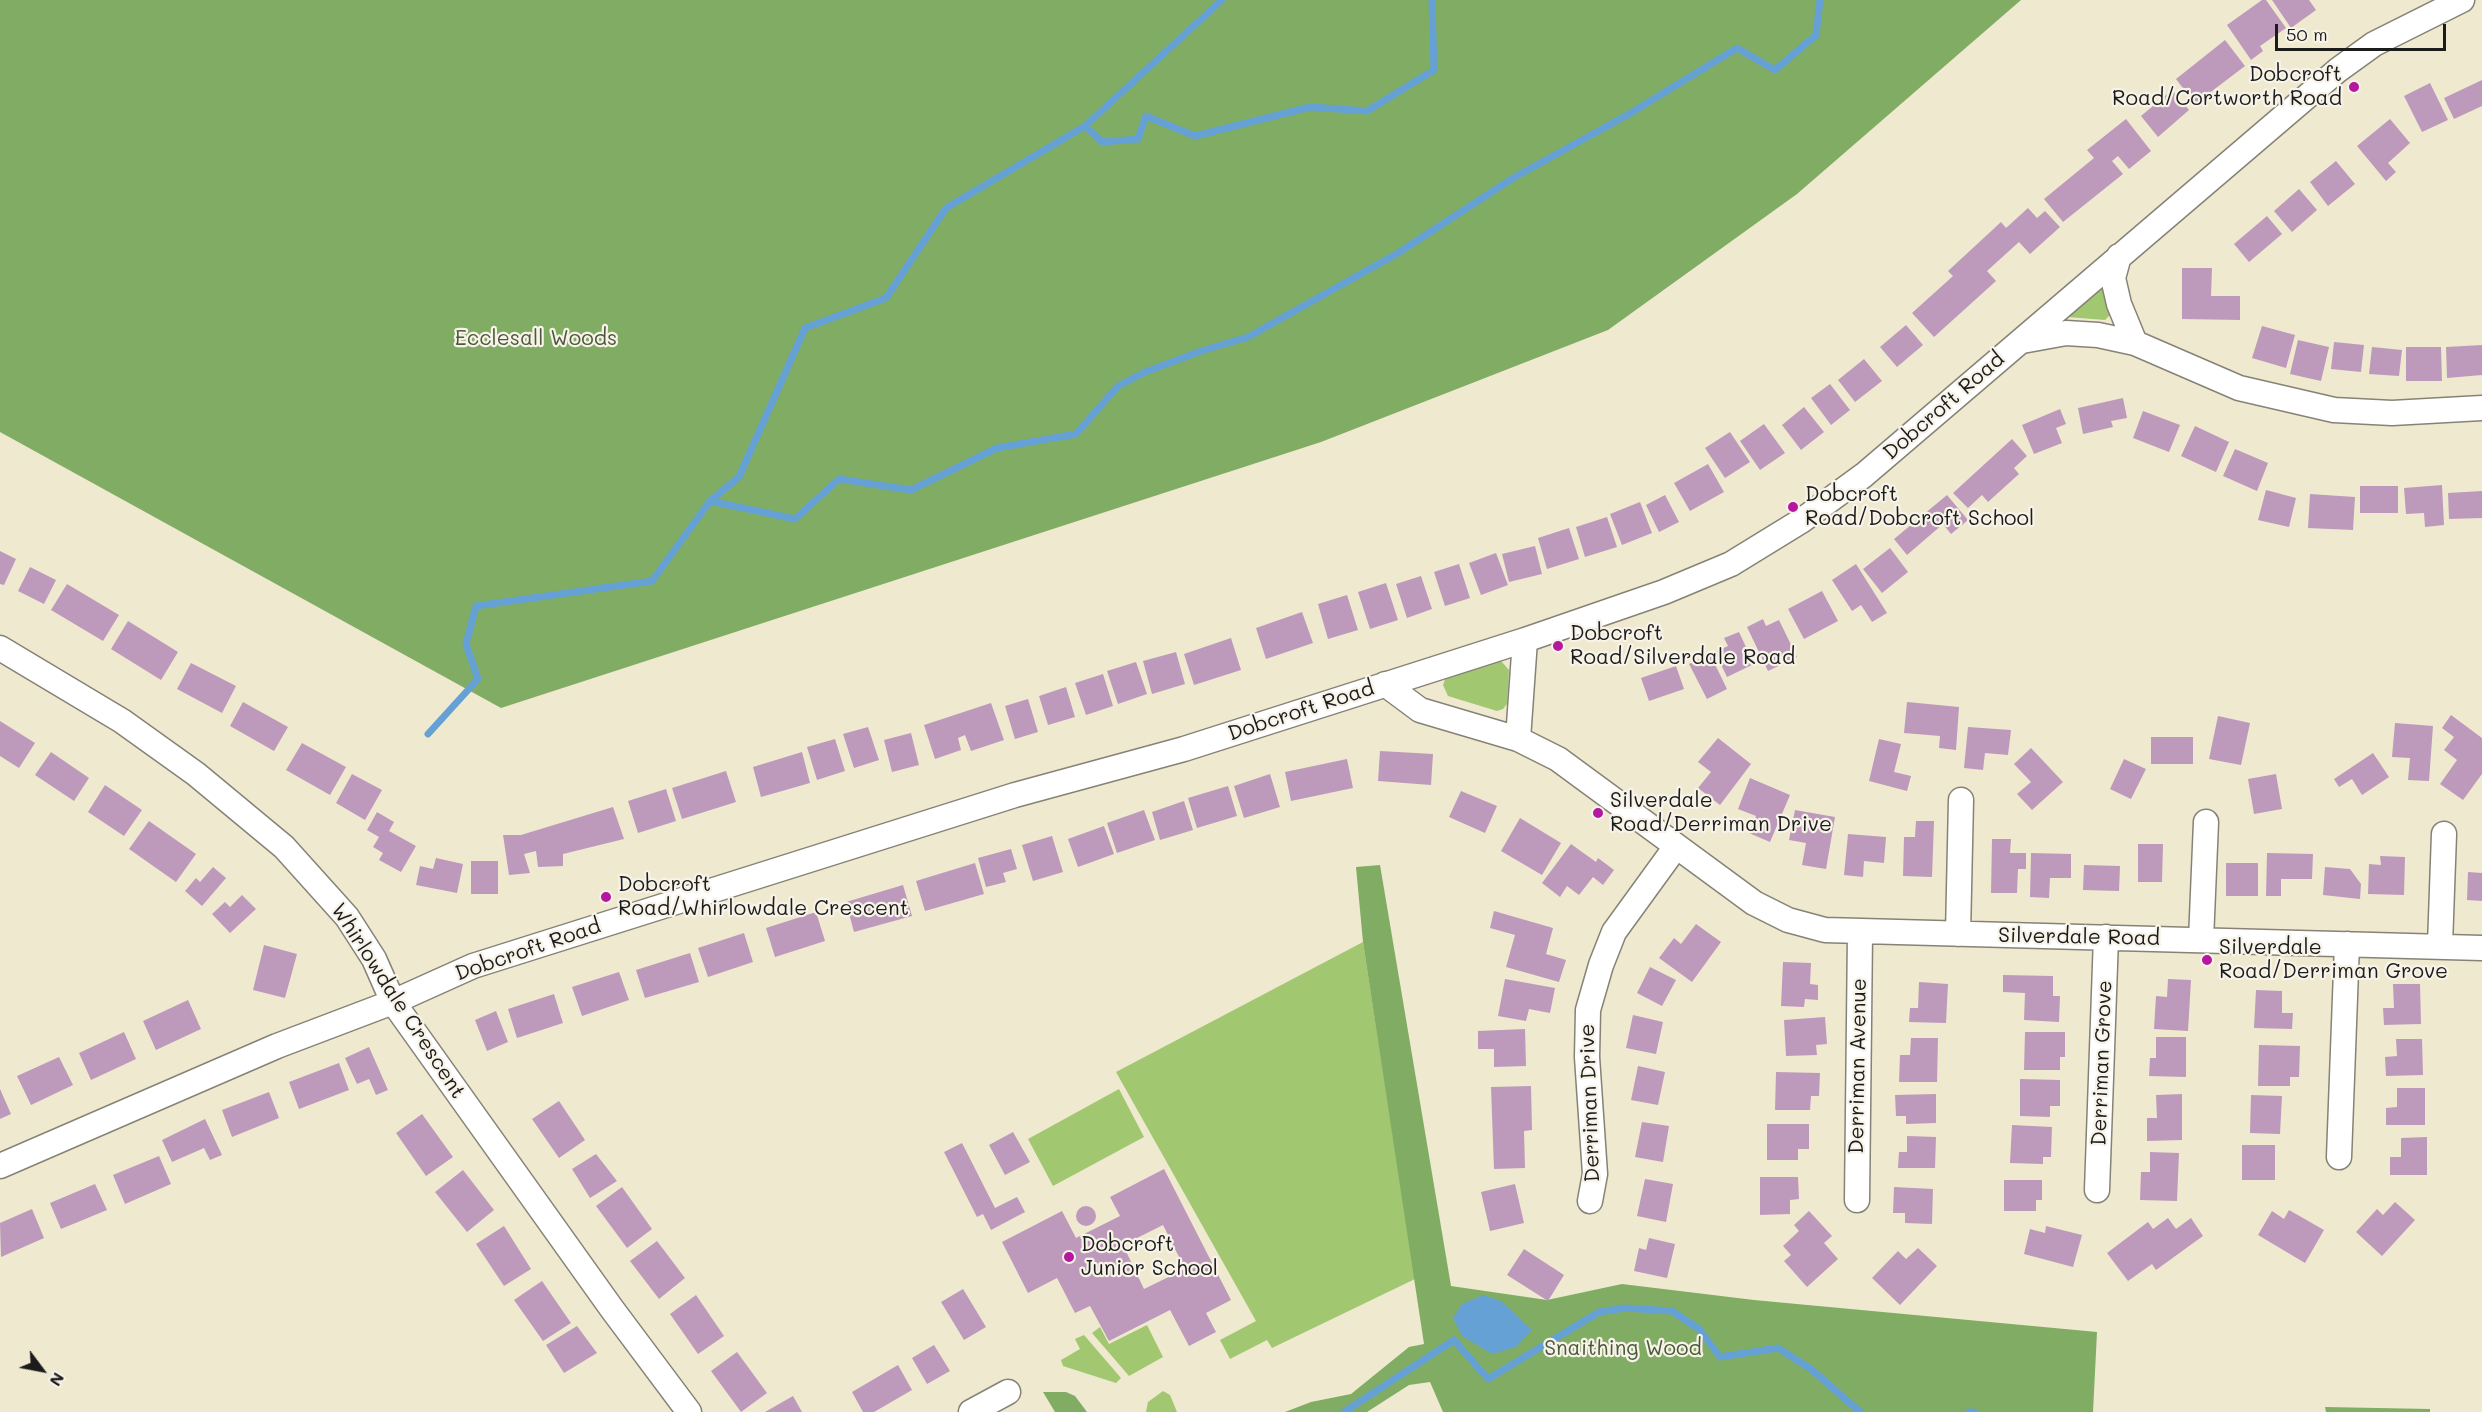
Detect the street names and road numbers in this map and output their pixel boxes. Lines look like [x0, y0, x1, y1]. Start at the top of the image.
street label: Dobcroft Road [1878, 347, 2010, 465]
street label: Dobcroft Road [1225, 676, 1377, 746]
street label: Whirlowdale Crescent [325, 899, 471, 1103]
street label: Dobcroft Road [452, 913, 604, 987]
street label: Silverdale Road [1998, 923, 2160, 951]
street label: Derriman Avenue [1844, 978, 1872, 1154]
street label: Derriman Grove [2087, 980, 2117, 1146]
street label: Derriman Drive [1575, 1023, 1605, 1183]

